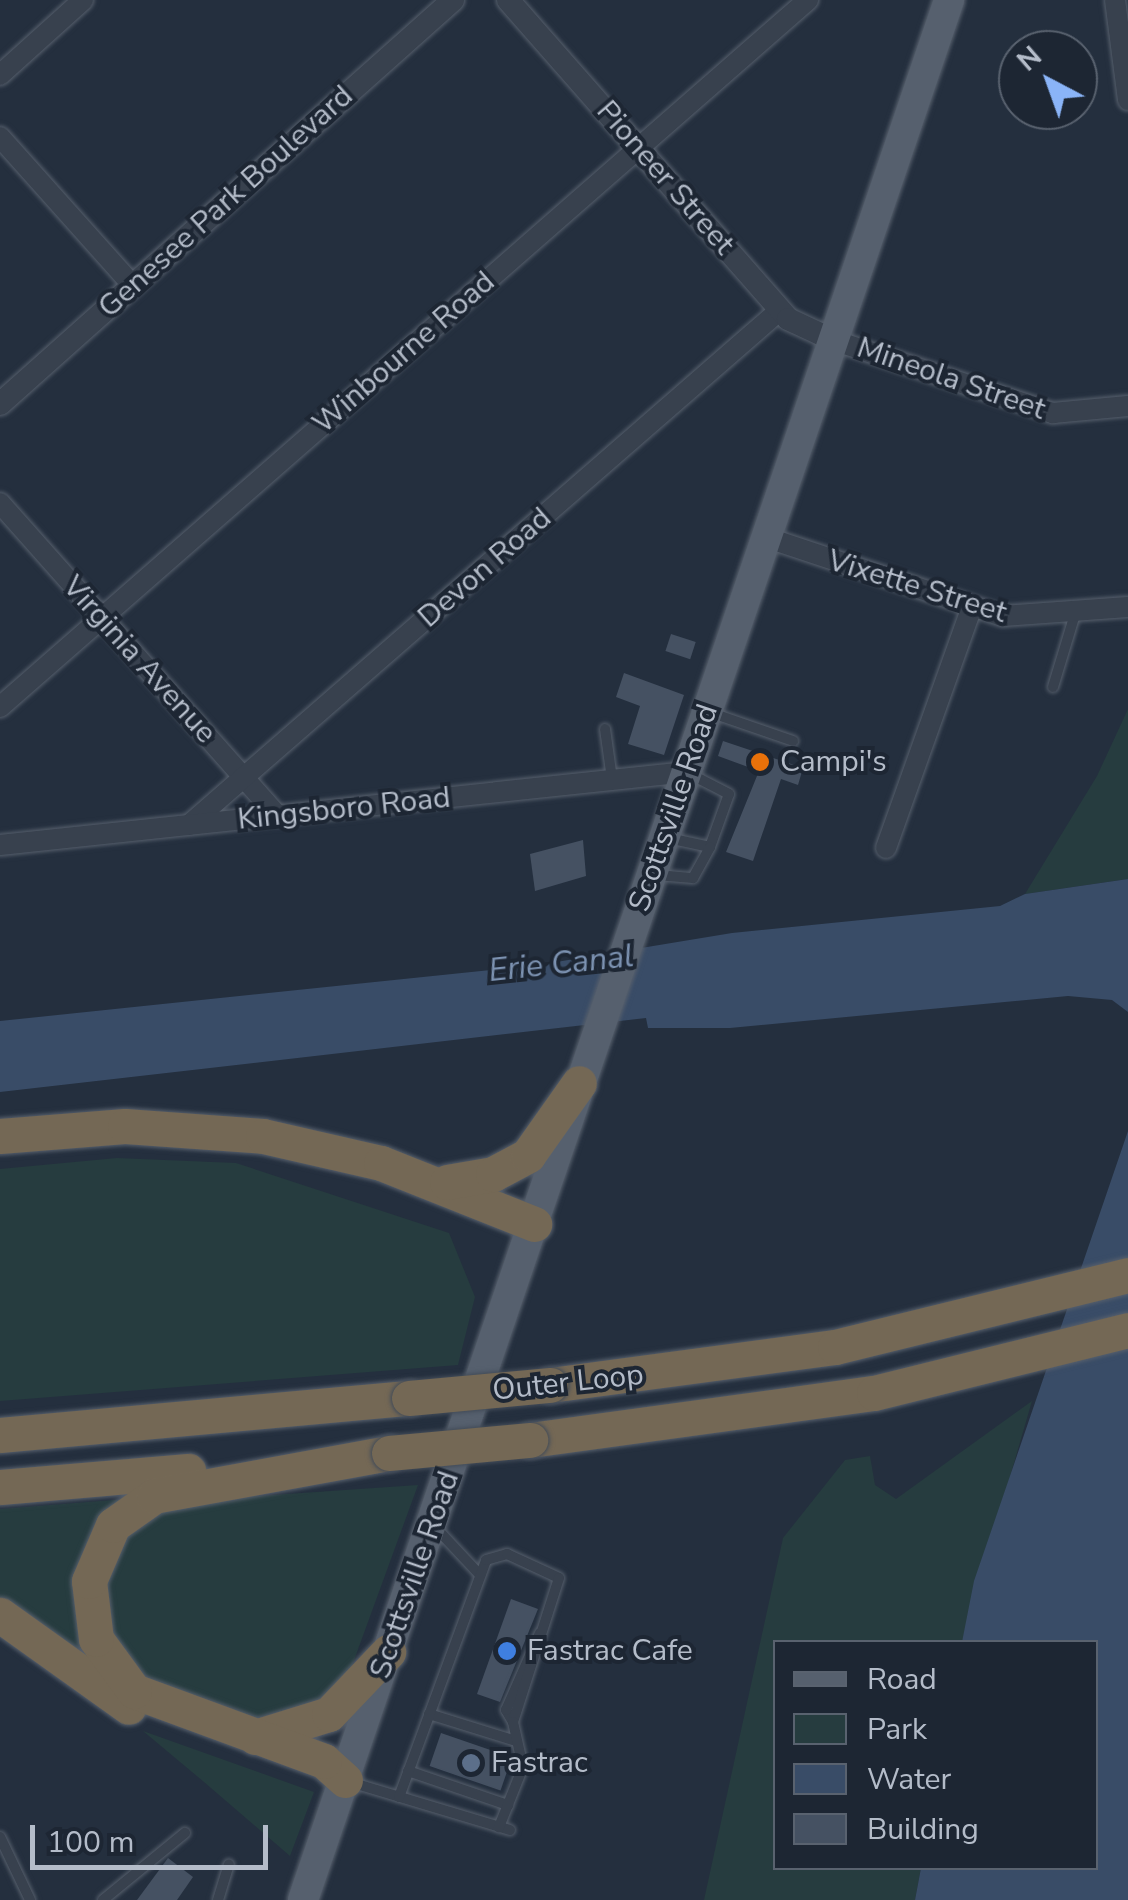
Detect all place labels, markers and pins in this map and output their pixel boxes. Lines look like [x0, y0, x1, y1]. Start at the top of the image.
place label: Campi's [780, 744, 887, 780]
marker: Campi's [749, 751, 771, 773]
place label: Fastrac Cafe [527, 1633, 693, 1669]
marker: Fastrac Cafe [496, 1640, 518, 1662]
place label: Fastrac [491, 1745, 588, 1781]
marker: Fastrac [460, 1752, 482, 1774]

